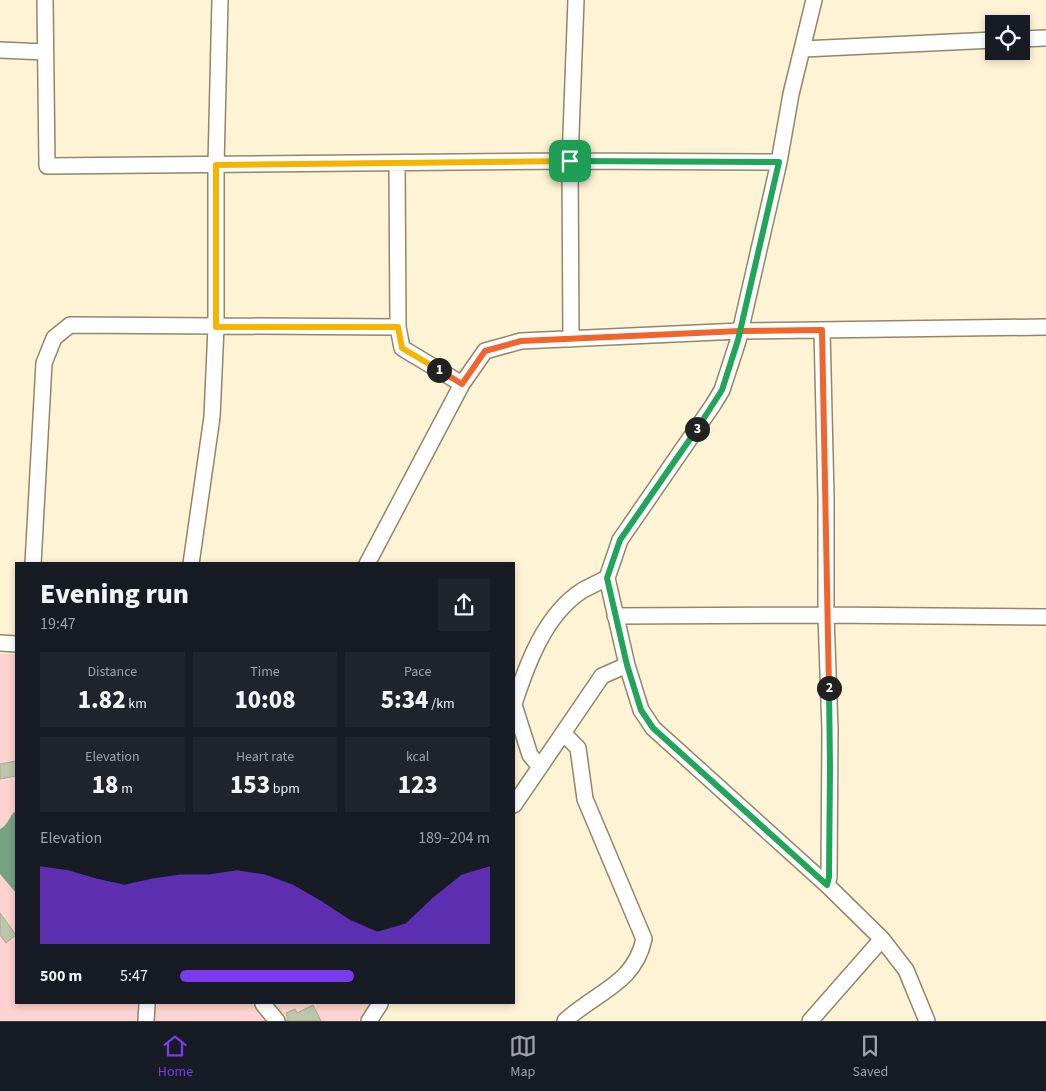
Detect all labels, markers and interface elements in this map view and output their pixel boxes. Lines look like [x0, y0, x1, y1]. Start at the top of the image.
map controls [985, 15, 1030, 60]
button: locate [985, 15, 1030, 60]
pin [549, 140, 591, 182]
icon: arrive [556, 147, 584, 175]
pin: 1 [426, 358, 452, 382]
text: 1 [436, 360, 443, 380]
pin: 3 [684, 416, 710, 442]
text: 3 [694, 419, 701, 439]
text: Evening run [40, 574, 189, 614]
button: share [438, 579, 490, 631]
text: 19:47 [40, 613, 76, 635]
text: Distance [87, 662, 137, 682]
text: Time [250, 662, 280, 682]
text: Pace [404, 662, 431, 682]
pin: 2 [816, 676, 842, 700]
text: 2 [826, 678, 833, 698]
text: 1.82 [78, 682, 126, 718]
text: 10:08 [234, 682, 296, 718]
text: 5:34 [381, 682, 428, 718]
text: km [126, 694, 147, 714]
text: /km [428, 694, 455, 714]
text: Elevation [85, 747, 140, 767]
text: Heart rate [236, 747, 294, 767]
text: kcal [406, 747, 429, 767]
text: 18 [92, 767, 118, 803]
text: 153 [230, 767, 270, 803]
text: 123 [398, 767, 438, 803]
text: m [118, 779, 133, 799]
text: bpm [270, 779, 300, 799]
text: Elevation [40, 827, 102, 849]
text: 189–204 m [418, 827, 490, 849]
text: 500 m [40, 965, 82, 987]
text: 5:47 [120, 965, 148, 987]
tab: Home [158, 1032, 193, 1082]
tab: Map [509, 1032, 537, 1082]
tab: Saved [852, 1032, 888, 1082]

